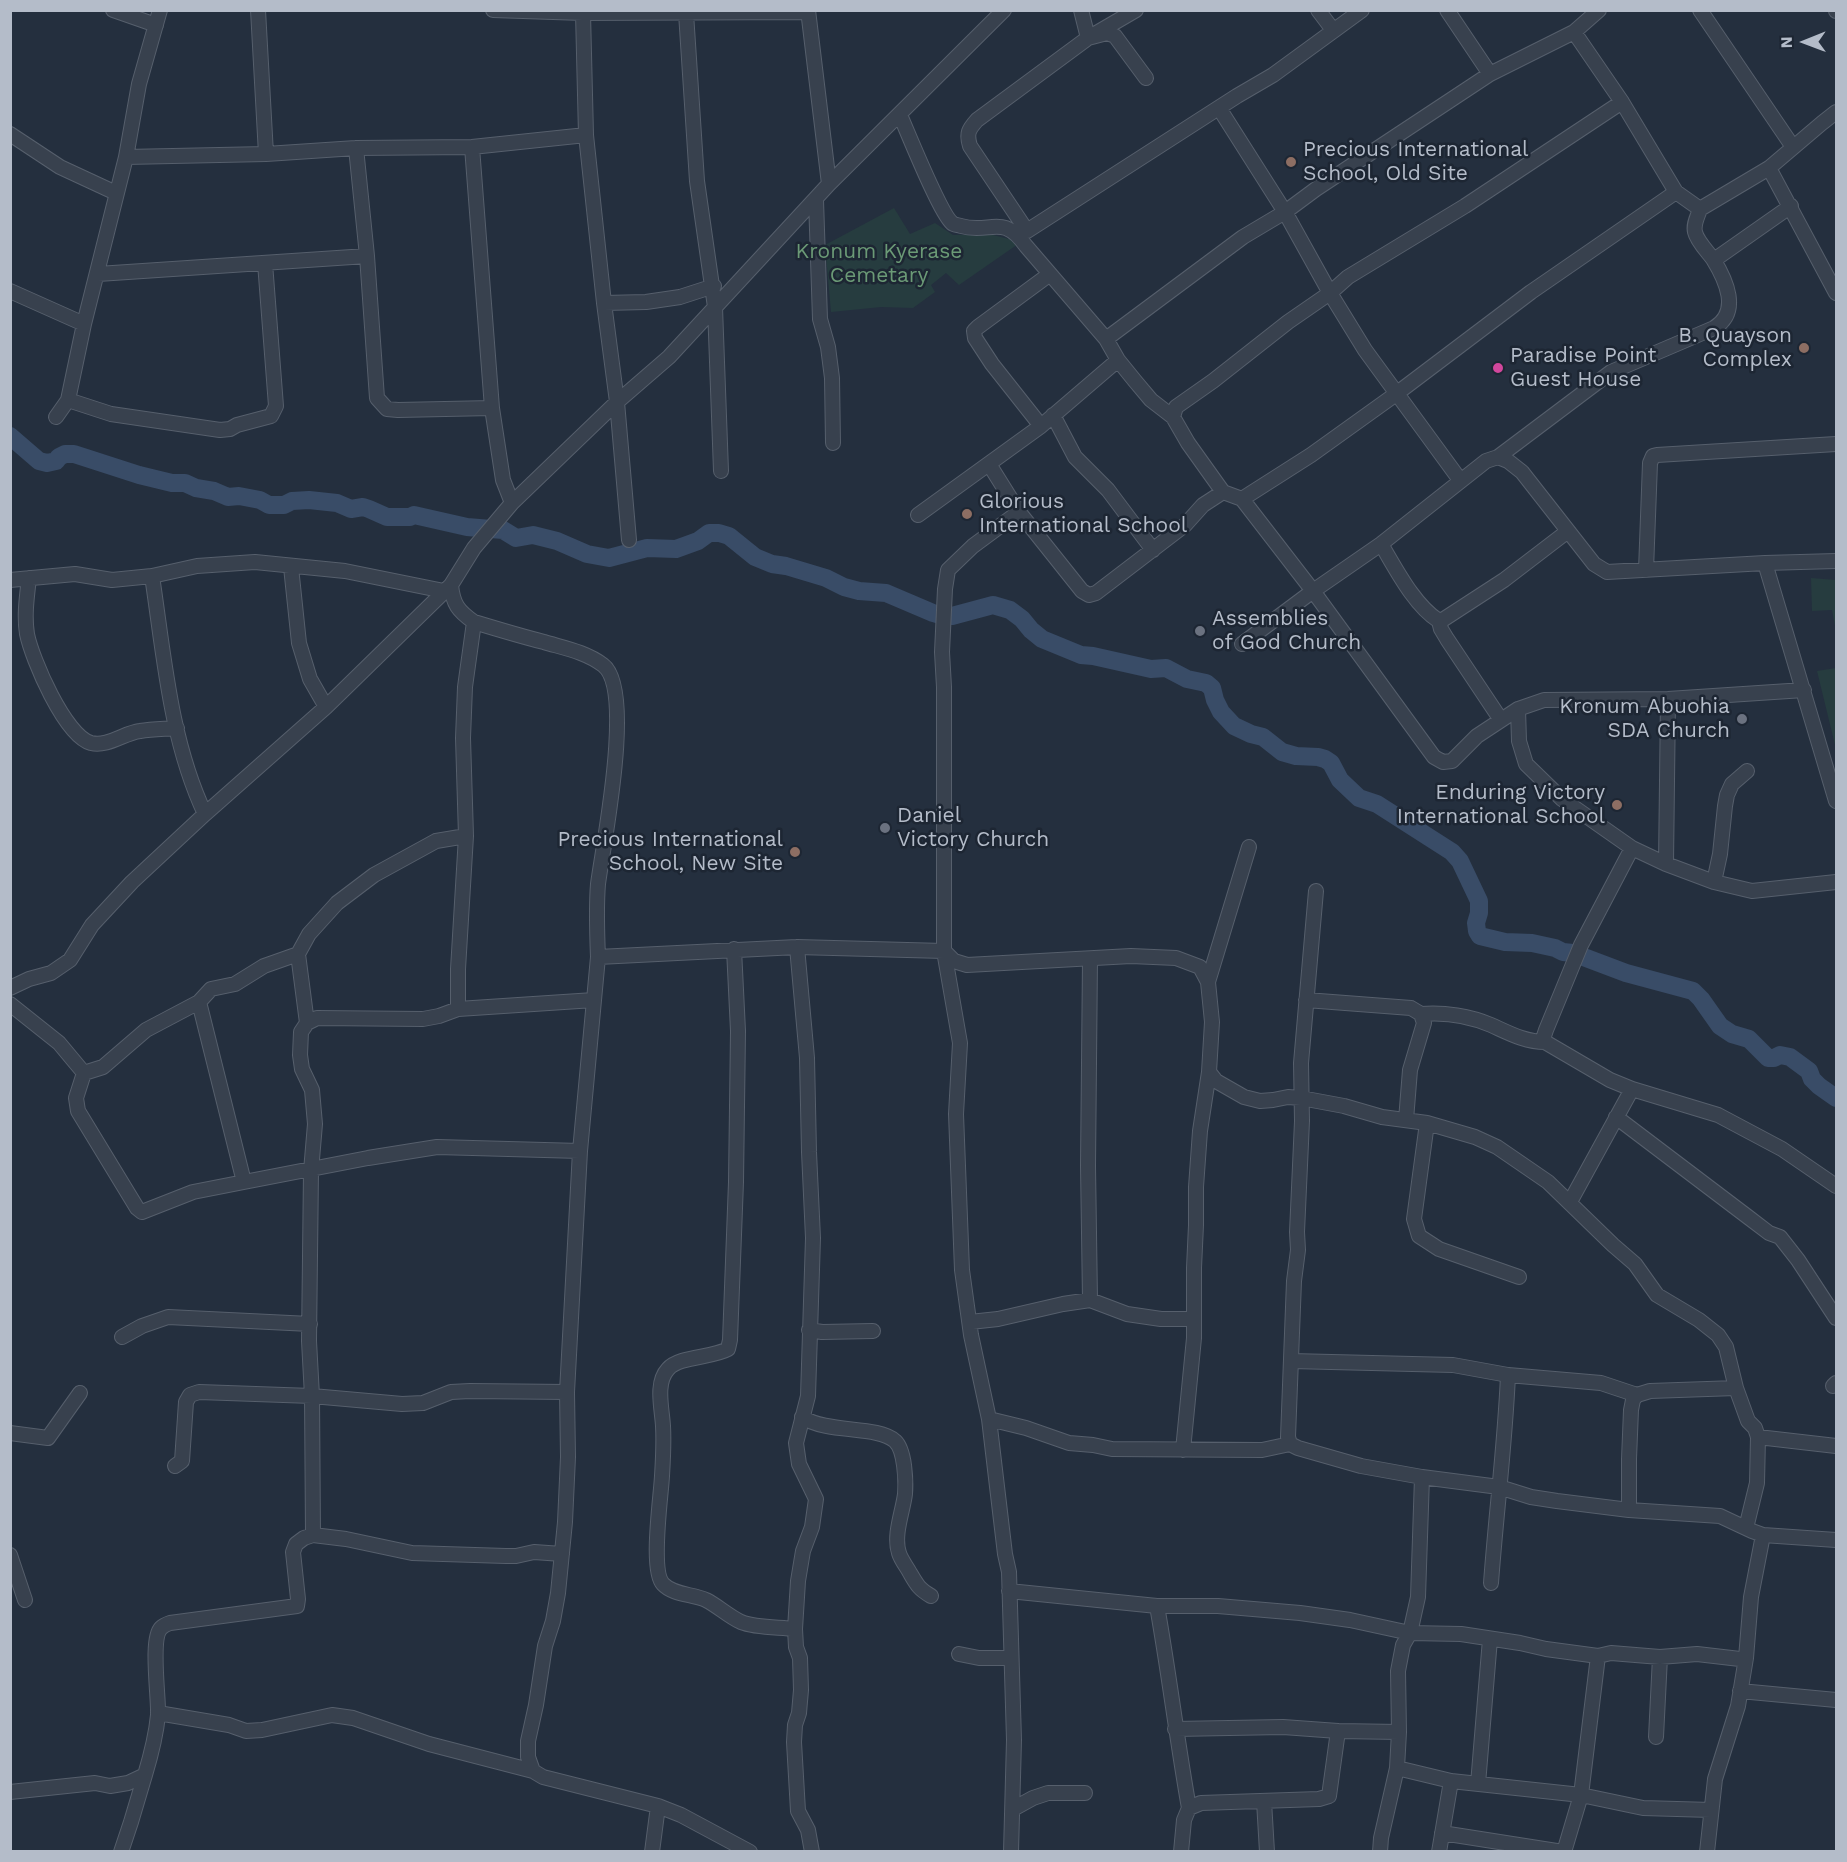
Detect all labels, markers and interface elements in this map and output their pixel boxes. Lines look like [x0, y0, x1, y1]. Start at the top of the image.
north arrow [1775, 12, 1835, 72]
text: N [1777, 36, 1796, 48]
place label: Precious International School, Old Site [1303, 137, 1528, 187]
marker: Precious International School, Old Site [1284, 155, 1298, 169]
park label: Kronum Kyerase Cemetary [796, 239, 962, 289]
place label: B. Quayson Complex [1678, 323, 1792, 373]
marker: B. Quayson Complex [1797, 341, 1811, 355]
place label: Paradise Point Guest House [1510, 343, 1656, 393]
marker: Paradise Point Guest House [1491, 361, 1505, 375]
place label: Glorious International School [979, 489, 1187, 539]
marker: Glorious International School [960, 507, 974, 521]
place label: Assemblies of God Church [1212, 606, 1361, 656]
marker: Assemblies of God Church [1193, 624, 1207, 638]
place label: Kronum Abuohia SDA Church [1559, 694, 1730, 744]
marker: Kronum Abuohia SDA Church [1735, 712, 1749, 726]
place label: Enduring Victory International School [1397, 780, 1605, 830]
marker: Enduring Victory International School [1610, 798, 1624, 812]
place label: Daniel Victory Church [897, 803, 1049, 853]
marker: Daniel Victory Church [878, 821, 892, 835]
place label: Precious International School, New Site [558, 827, 783, 877]
marker: Precious International School, New Site [788, 845, 802, 859]

